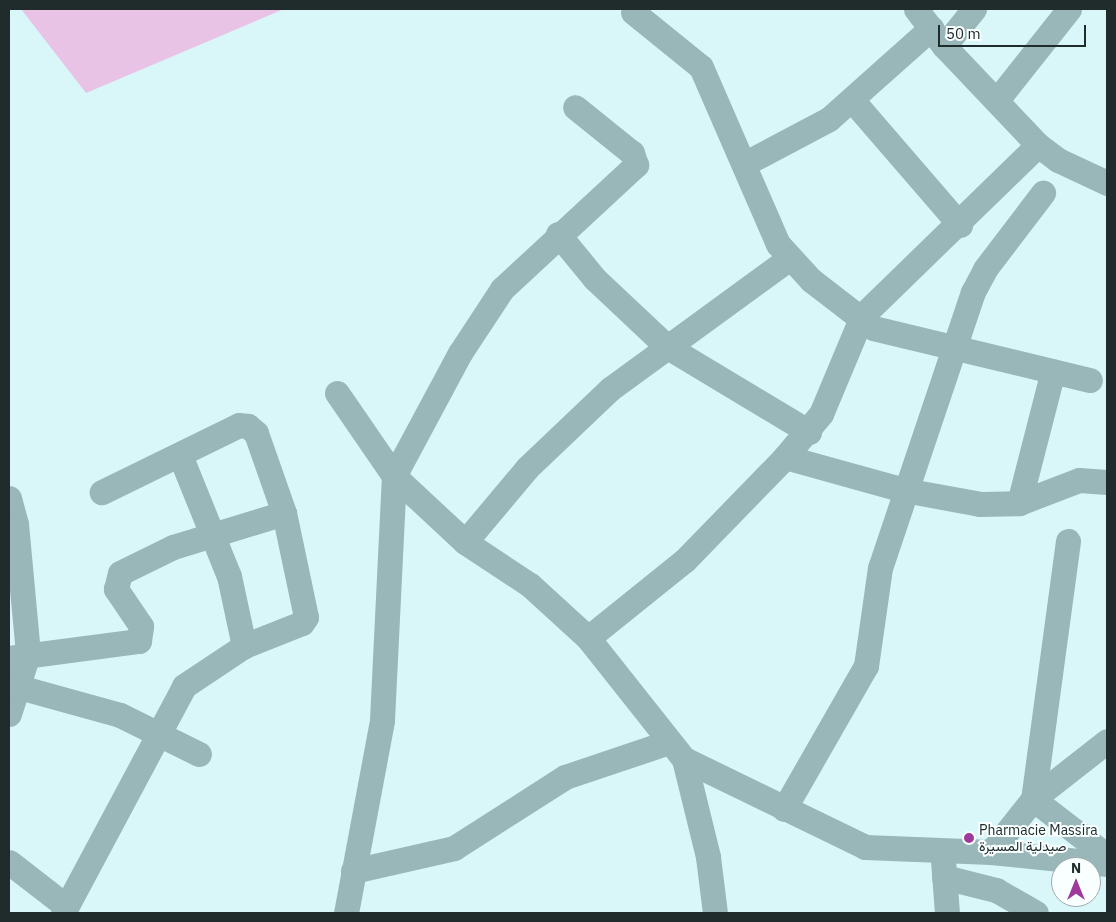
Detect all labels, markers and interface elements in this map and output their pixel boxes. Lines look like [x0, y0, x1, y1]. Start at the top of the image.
scale bar [941, 15, 1088, 47]
text: 50 m [946, 24, 981, 43]
place label: Pharmacie Massira صيدلية المسيرة [979, 822, 1098, 854]
marker: Pharmacie Massira صيدلية المسيرة [963, 832, 975, 844]
north arrow [1051, 857, 1101, 907]
text: N [1071, 859, 1081, 877]

